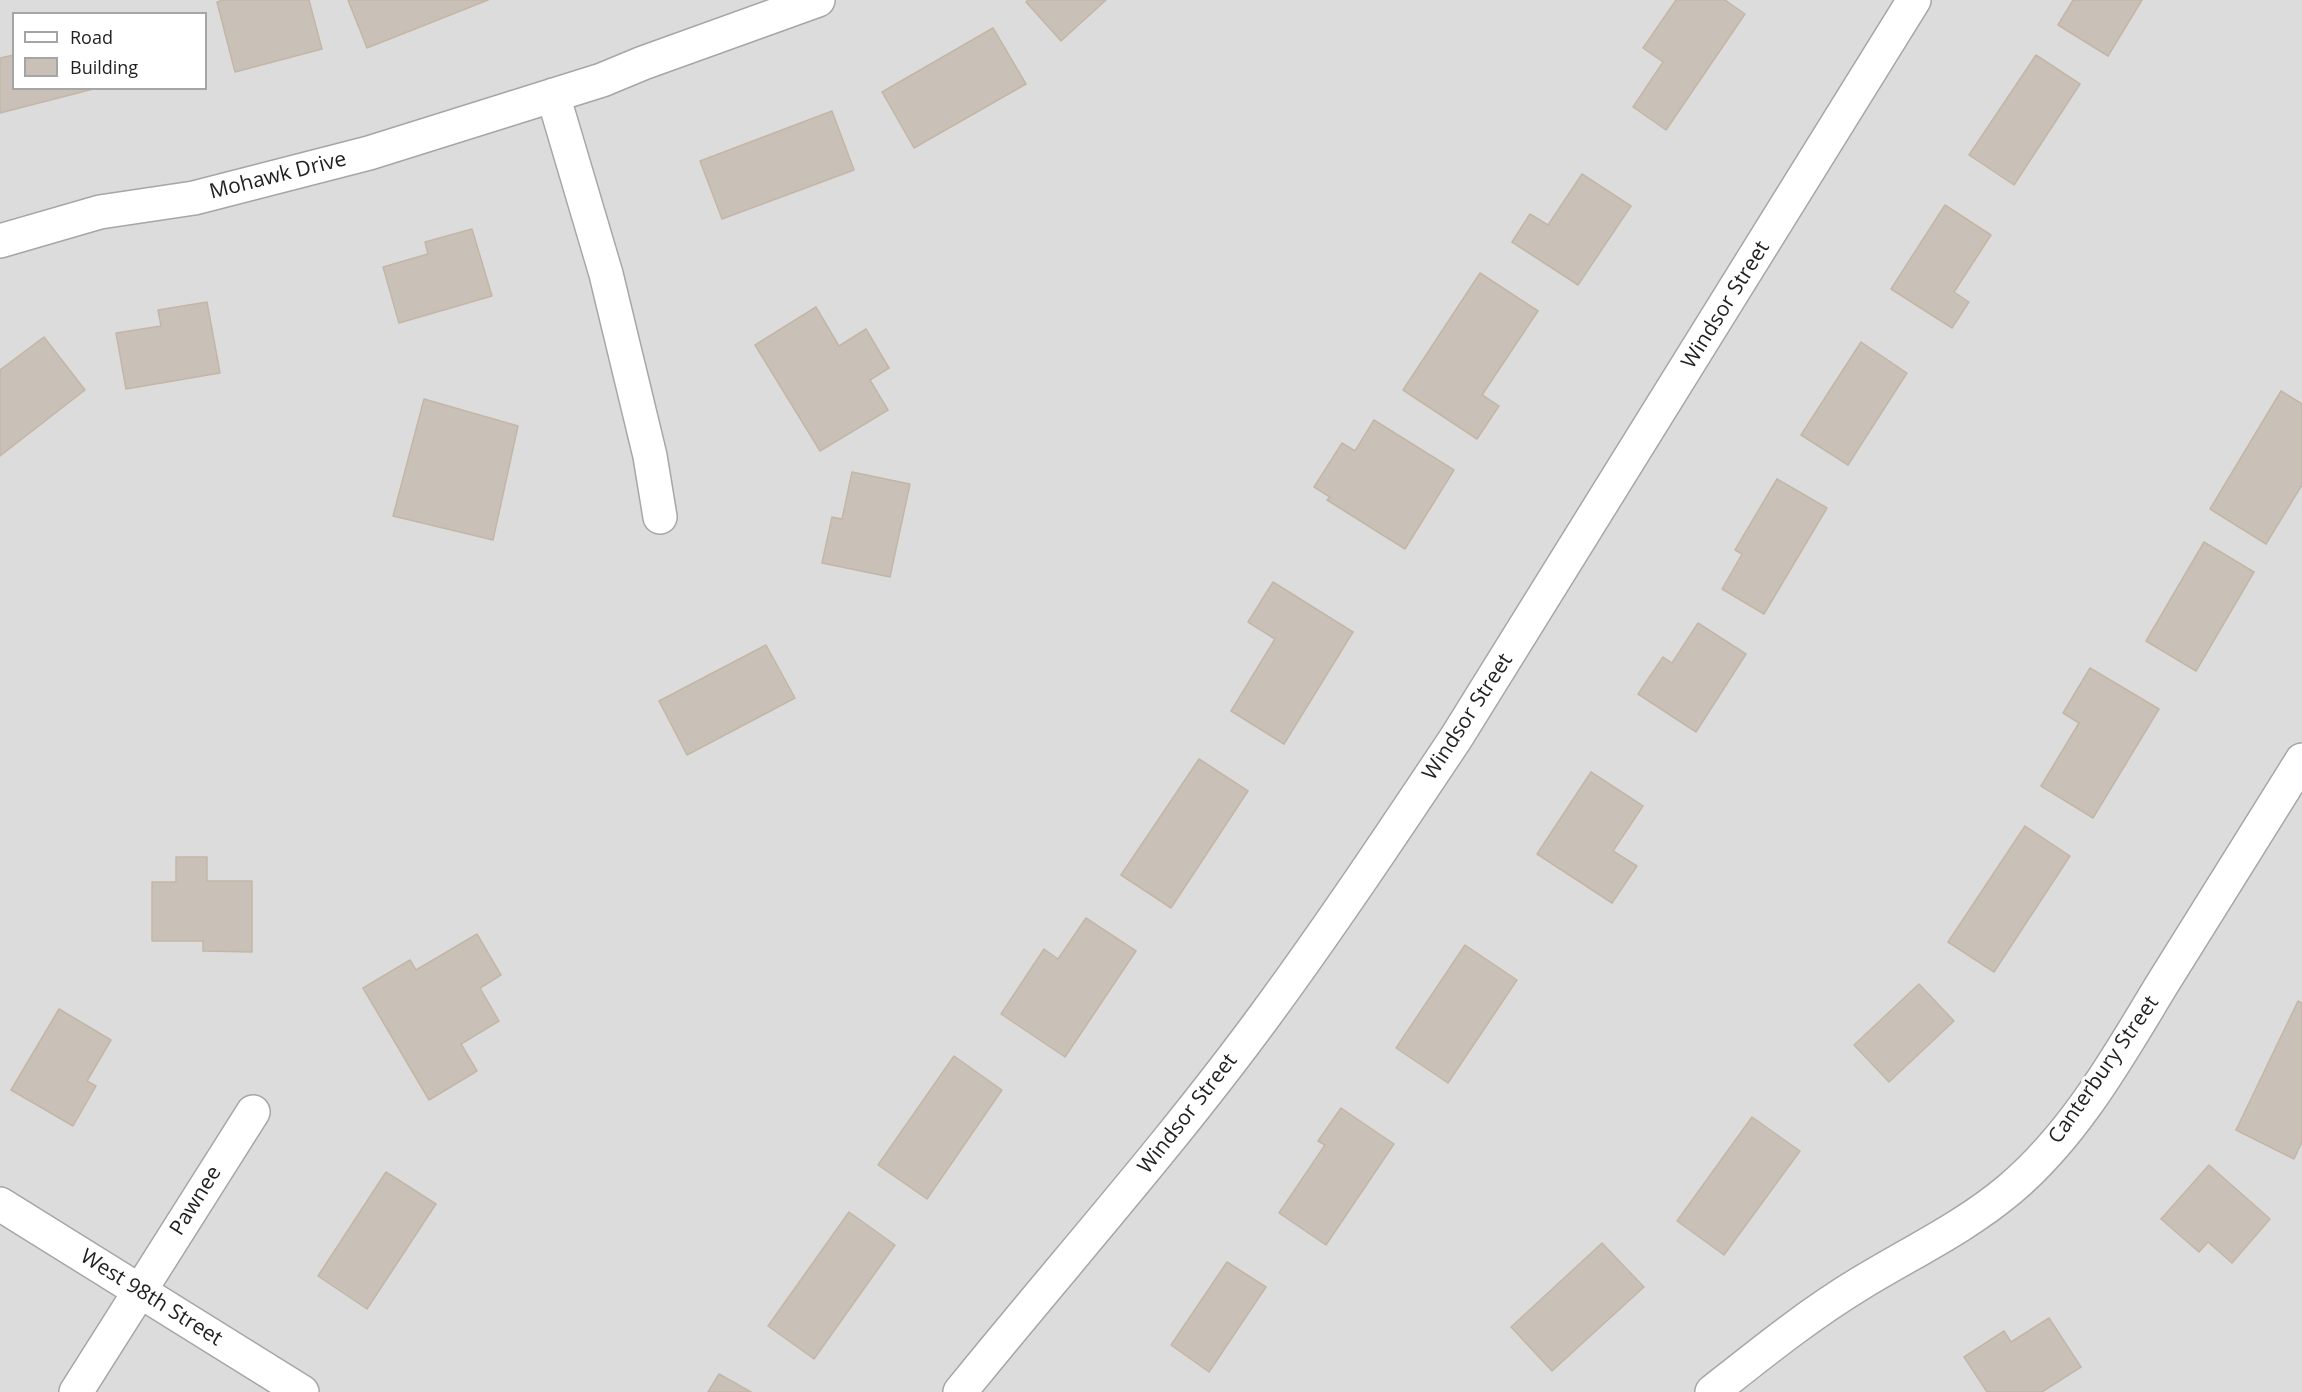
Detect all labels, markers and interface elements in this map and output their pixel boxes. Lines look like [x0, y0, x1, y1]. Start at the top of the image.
legend [12, 12, 207, 90]
text: Road [70, 25, 113, 49]
text: Building [70, 55, 138, 79]
street label: Mohawk Drive [207, 147, 349, 205]
street label: Windsor Street [1677, 237, 1775, 373]
street label: Windsor Street [1418, 649, 1518, 785]
street label: Canterbury Street [2044, 991, 2164, 1149]
street label: Windsor Street [1133, 1049, 1243, 1179]
street label: Pawnee [165, 1162, 227, 1240]
street label: West 98th Street [75, 1244, 227, 1352]

